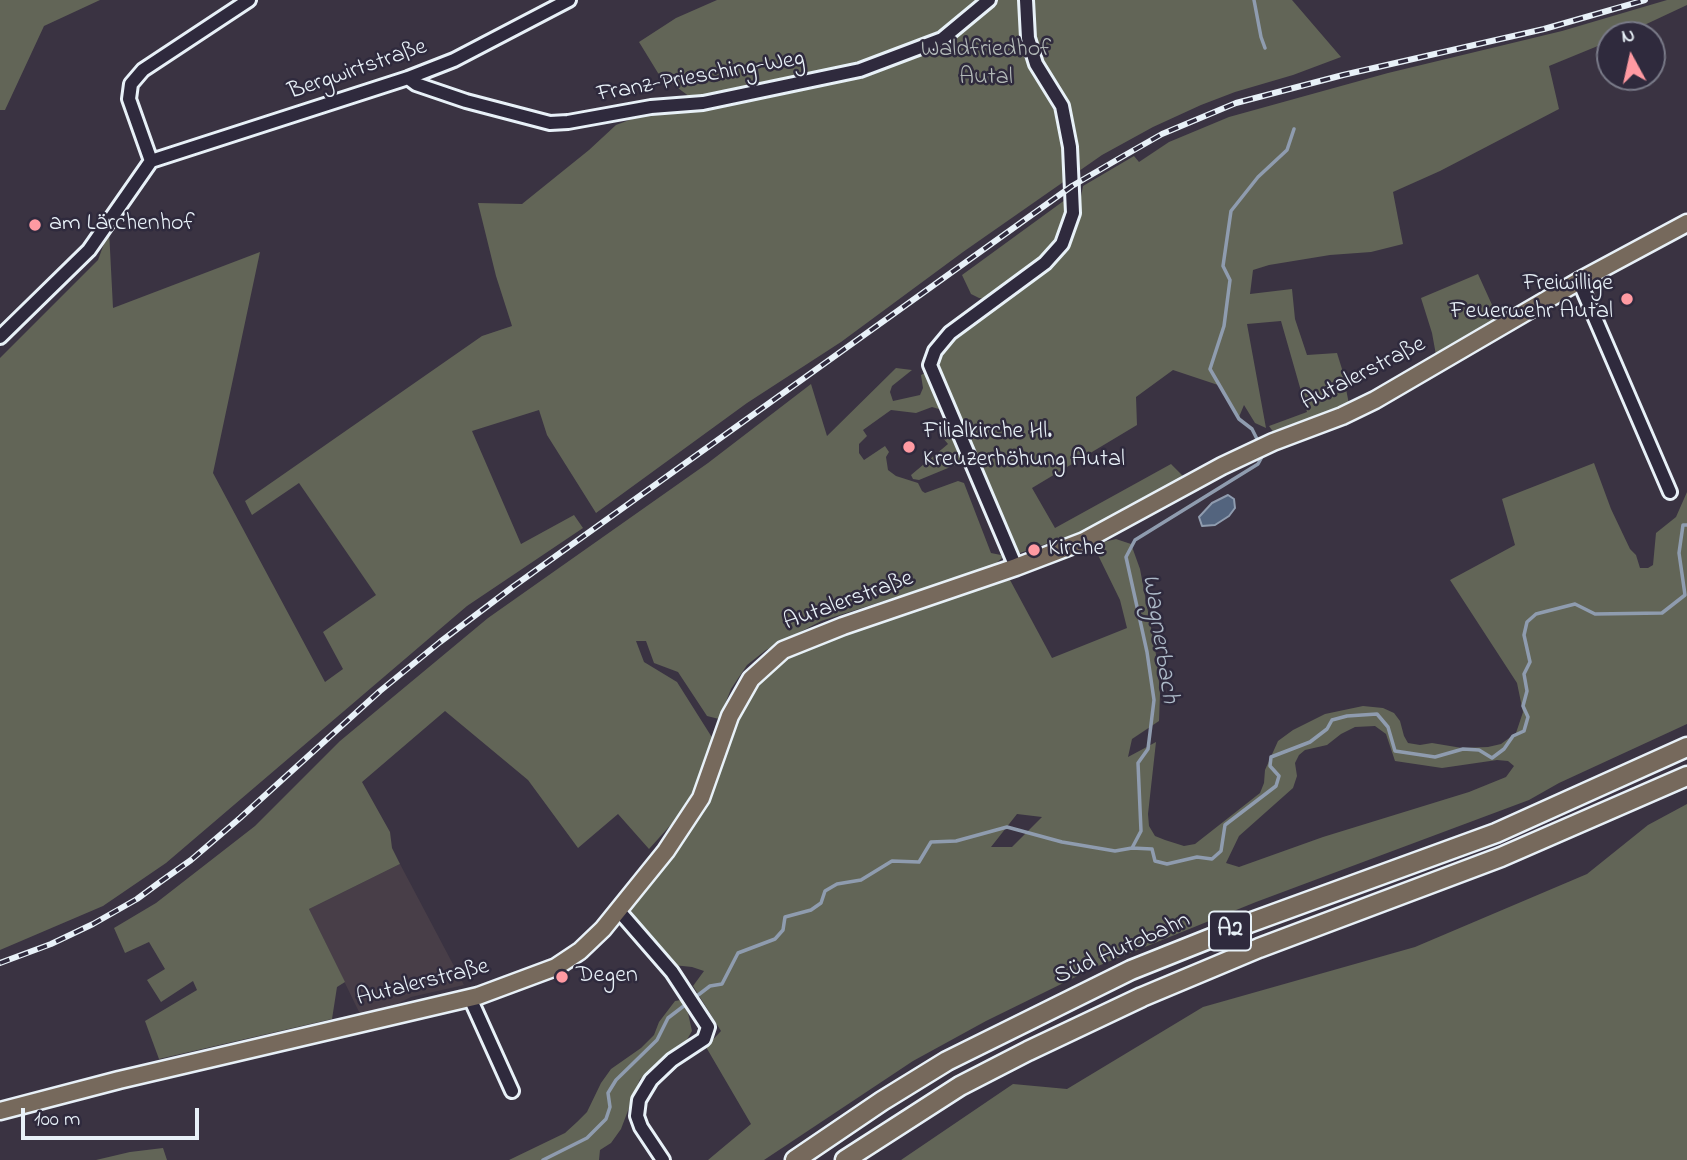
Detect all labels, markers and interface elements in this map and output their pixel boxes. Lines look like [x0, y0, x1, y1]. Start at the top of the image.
north arrow [1596, 21, 1666, 91]
text: N [1620, 22, 1637, 51]
street label: Bergwirtstraße [285, 34, 431, 108]
park label: Waldfriedhof Autal [921, 37, 1051, 93]
street label: Franz-Priesching-Weg [595, 46, 807, 110]
place label: am Lärchenhof [49, 211, 195, 239]
marker: am Lärchenhof [27, 217, 43, 233]
place label: Freiwillige Feuerwehr Autal [1450, 271, 1613, 327]
marker: Freiwillige Feuerwehr Autal [1619, 291, 1635, 307]
street label: Autalerstraße [1297, 331, 1431, 419]
place label: Filialkirche Hl. Kreuzerhöhung Autal [923, 419, 1125, 475]
marker: Filialkirche Hl. Kreuzerhöhung Autal [901, 439, 917, 455]
place label: Kirche [1048, 536, 1104, 564]
marker: Kirche [1026, 542, 1042, 558]
street label: Autalerstraße [780, 565, 918, 639]
water label: Wagnerbach [1132, 572, 1184, 706]
street label: Süd Autobahn [1051, 907, 1195, 993]
road number: A2 [1209, 912, 1251, 950]
street label: Autalerstraße [354, 954, 492, 1014]
place label: Degen [576, 963, 638, 991]
marker: Degen [554, 969, 570, 985]
scale bar [24, 1094, 203, 1138]
text: 100 m [34, 1105, 80, 1135]

